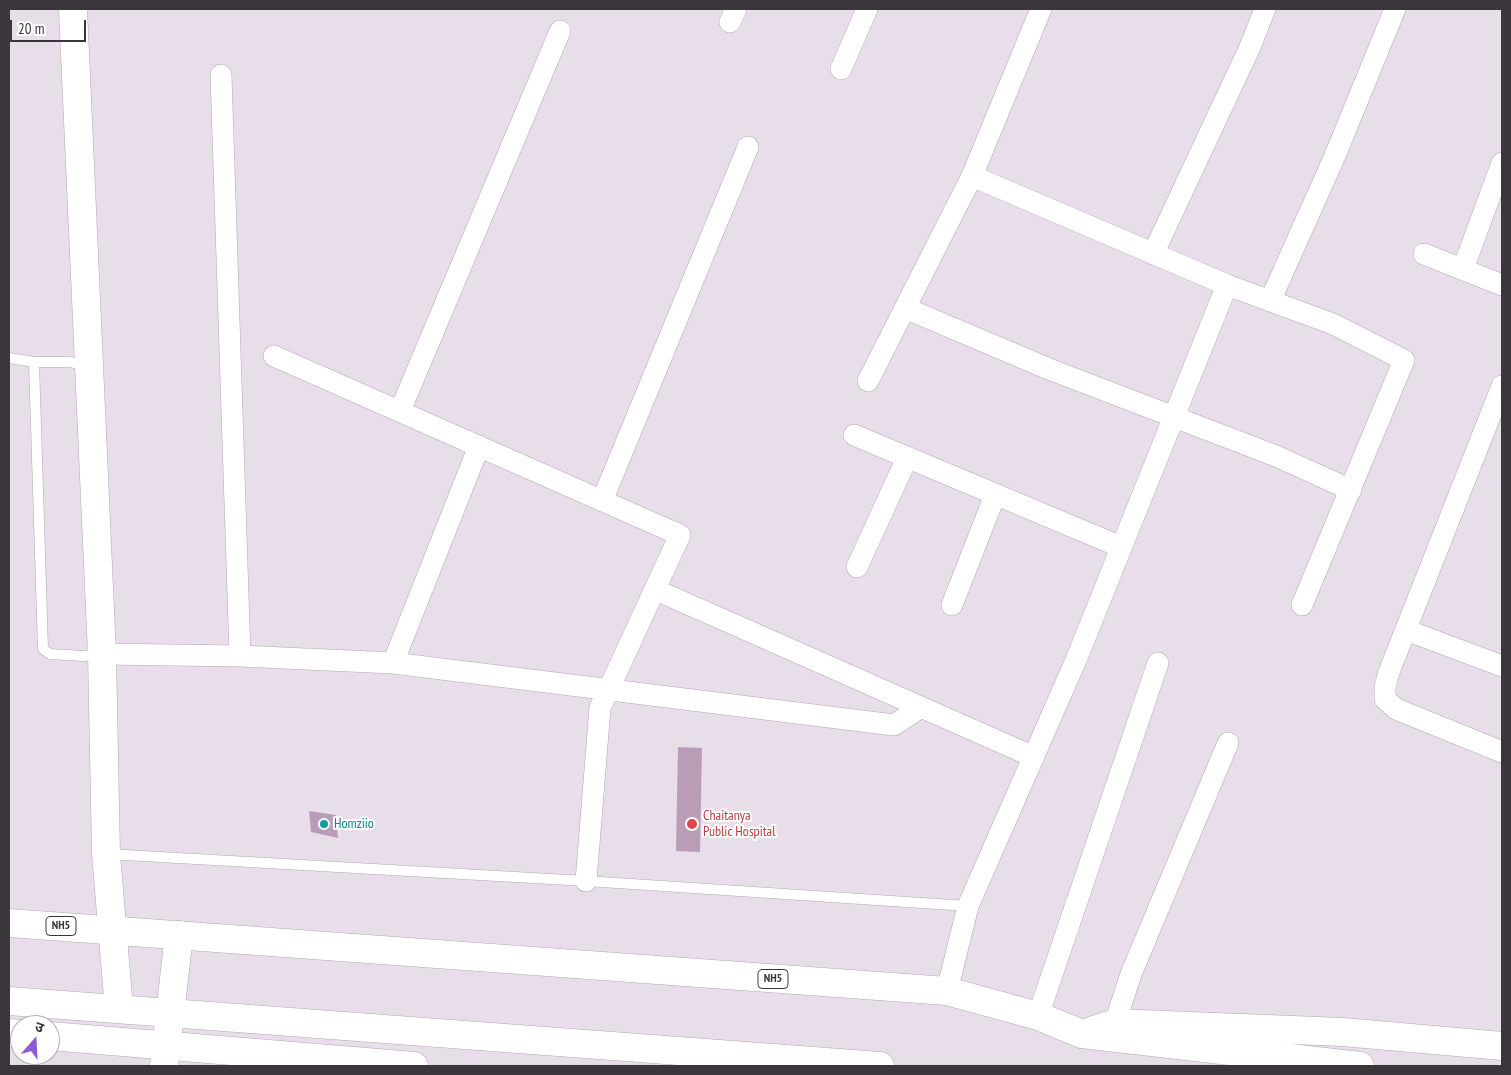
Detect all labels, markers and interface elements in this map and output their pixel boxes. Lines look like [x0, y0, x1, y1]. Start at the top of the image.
scale bar [12, 10, 89, 42]
text: 20 m [18, 19, 44, 38]
place label: Chaitanya Public Hospital [703, 808, 775, 840]
place label: Homziio [334, 816, 374, 832]
marker: Chaitanya Public Hospital [685, 817, 699, 831]
marker: Homziio [318, 818, 330, 830]
road number: NH5 [46, 916, 76, 936]
road number: NH5 [758, 970, 788, 989]
north arrow [10, 1015, 60, 1065]
text: उ [33, 1017, 46, 1037]

